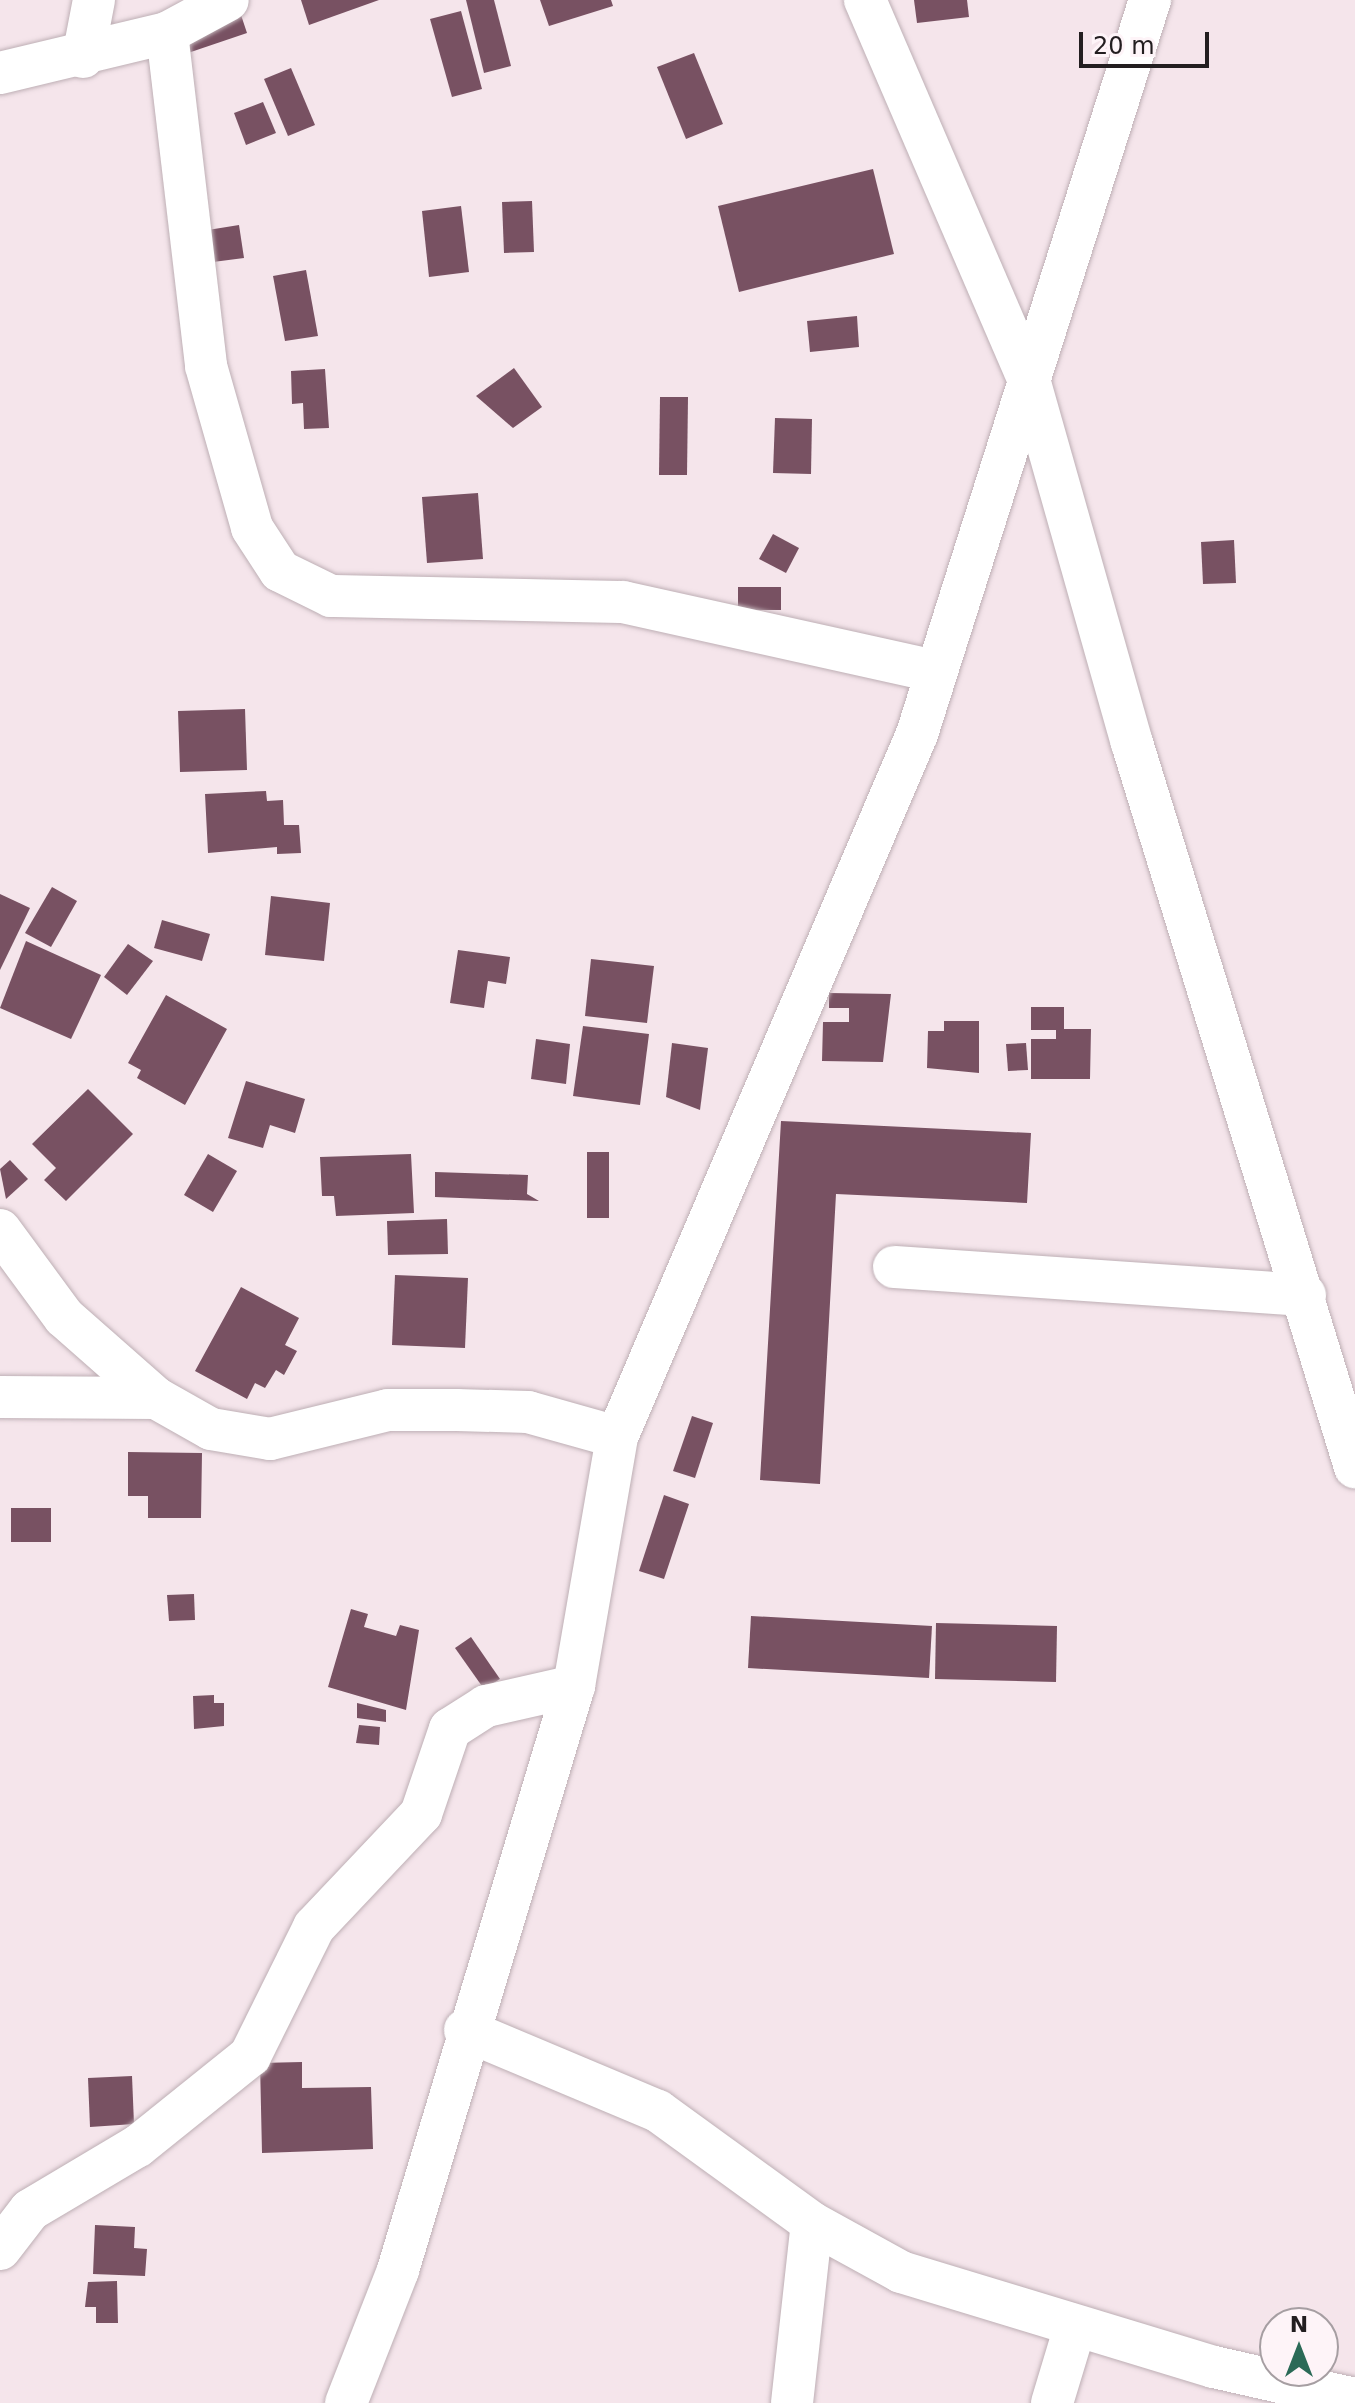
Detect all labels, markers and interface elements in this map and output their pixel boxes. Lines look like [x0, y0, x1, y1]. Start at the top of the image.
scale bar [1083, 16, 1213, 66]
text: 20 m [1093, 32, 1155, 60]
north arrow [1259, 2307, 1339, 2387]
text: N [1290, 2312, 1308, 2337]

